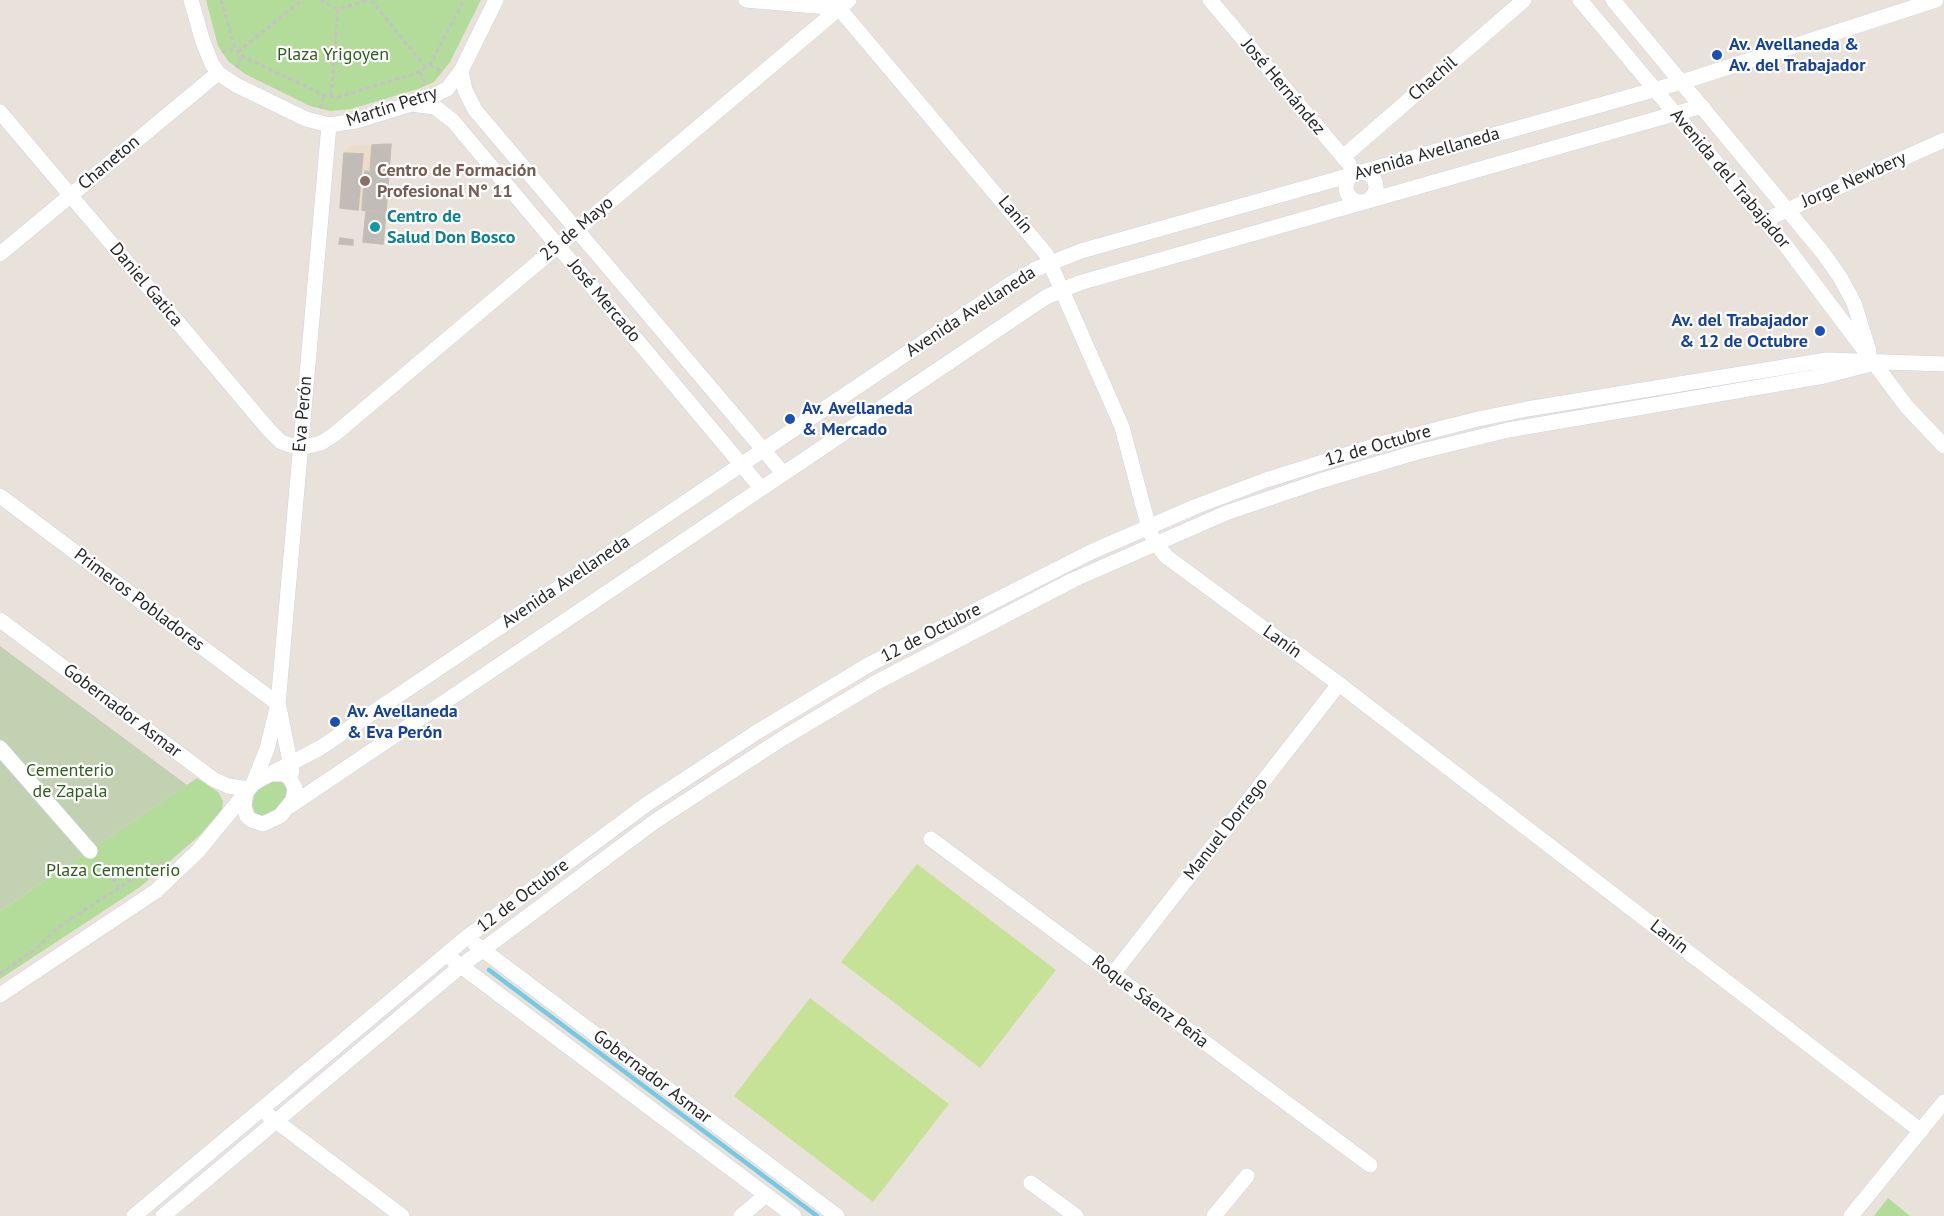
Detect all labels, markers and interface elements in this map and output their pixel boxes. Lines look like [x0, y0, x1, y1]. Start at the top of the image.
street label: José Hernández [1236, 34, 1330, 140]
place label: Av. Avellaneda & Av. del Trabajador [1729, 34, 1865, 76]
park label: Plaza Yrigoyen [277, 44, 389, 66]
marker: Av. Avellaneda & Av. del Trabajador [1710, 48, 1724, 62]
street label: Chachil [1404, 52, 1462, 106]
street label: Martín Petry [344, 82, 440, 132]
street label: Avenida del Trabajador [1665, 105, 1795, 253]
street label: Avenida Avellaneda [1352, 123, 1502, 185]
street label: Chaneton [74, 131, 144, 195]
street label: Jorge Newbery [1798, 147, 1910, 213]
place label: Centro de Formación Profesional N° 11 [377, 160, 536, 202]
marker: Centro de Formación Profesional N° 11 [358, 174, 372, 188]
street label: 25 de Mayo [536, 192, 618, 266]
street label: Lanín [993, 192, 1037, 238]
place label: Centro de Salud Don Bosco [387, 206, 515, 248]
marker: Centro de Salud Don Bosco [368, 220, 382, 234]
street label: Daniel Gatica [105, 239, 187, 331]
street label: José Mercado [563, 255, 645, 347]
street label: Avenida Avellaneda [902, 262, 1040, 362]
place label: Av. del Trabajador & 12 de Octubre [1672, 310, 1808, 352]
marker: Av. del Trabajador & 12 de Octubre [1813, 324, 1827, 338]
street label: Eva Perón [289, 375, 317, 453]
place label: Av. Avellaneda & Mercado [802, 398, 913, 440]
marker: Av. Avellaneda & Mercado [783, 412, 797, 426]
street label: 12 de Octubre [1323, 421, 1433, 471]
street label: Avenida Avellaneda [498, 531, 634, 633]
street label: Primeros Pobladores [70, 544, 208, 656]
street label: 12 de Octubre [877, 599, 985, 667]
street label: Lanín [1259, 621, 1305, 663]
street label: Gobernador Asmar [59, 660, 185, 762]
place label: Av. Avellaneda & Eva Perón [347, 701, 458, 744]
marker: Av. Avellaneda & Eva Perón [328, 715, 342, 729]
park label: Cementerio de Zapala [26, 760, 114, 802]
street label: Manuel Dorrego [1179, 774, 1273, 884]
street label: 12 de Octubre [473, 854, 573, 938]
park label: Plaza Cementerio [46, 860, 180, 882]
street label: Lanín [1646, 915, 1692, 959]
street label: Roque Sáenz Peña [1087, 951, 1213, 1053]
street label: Gobernador Asmar [589, 1026, 715, 1128]

